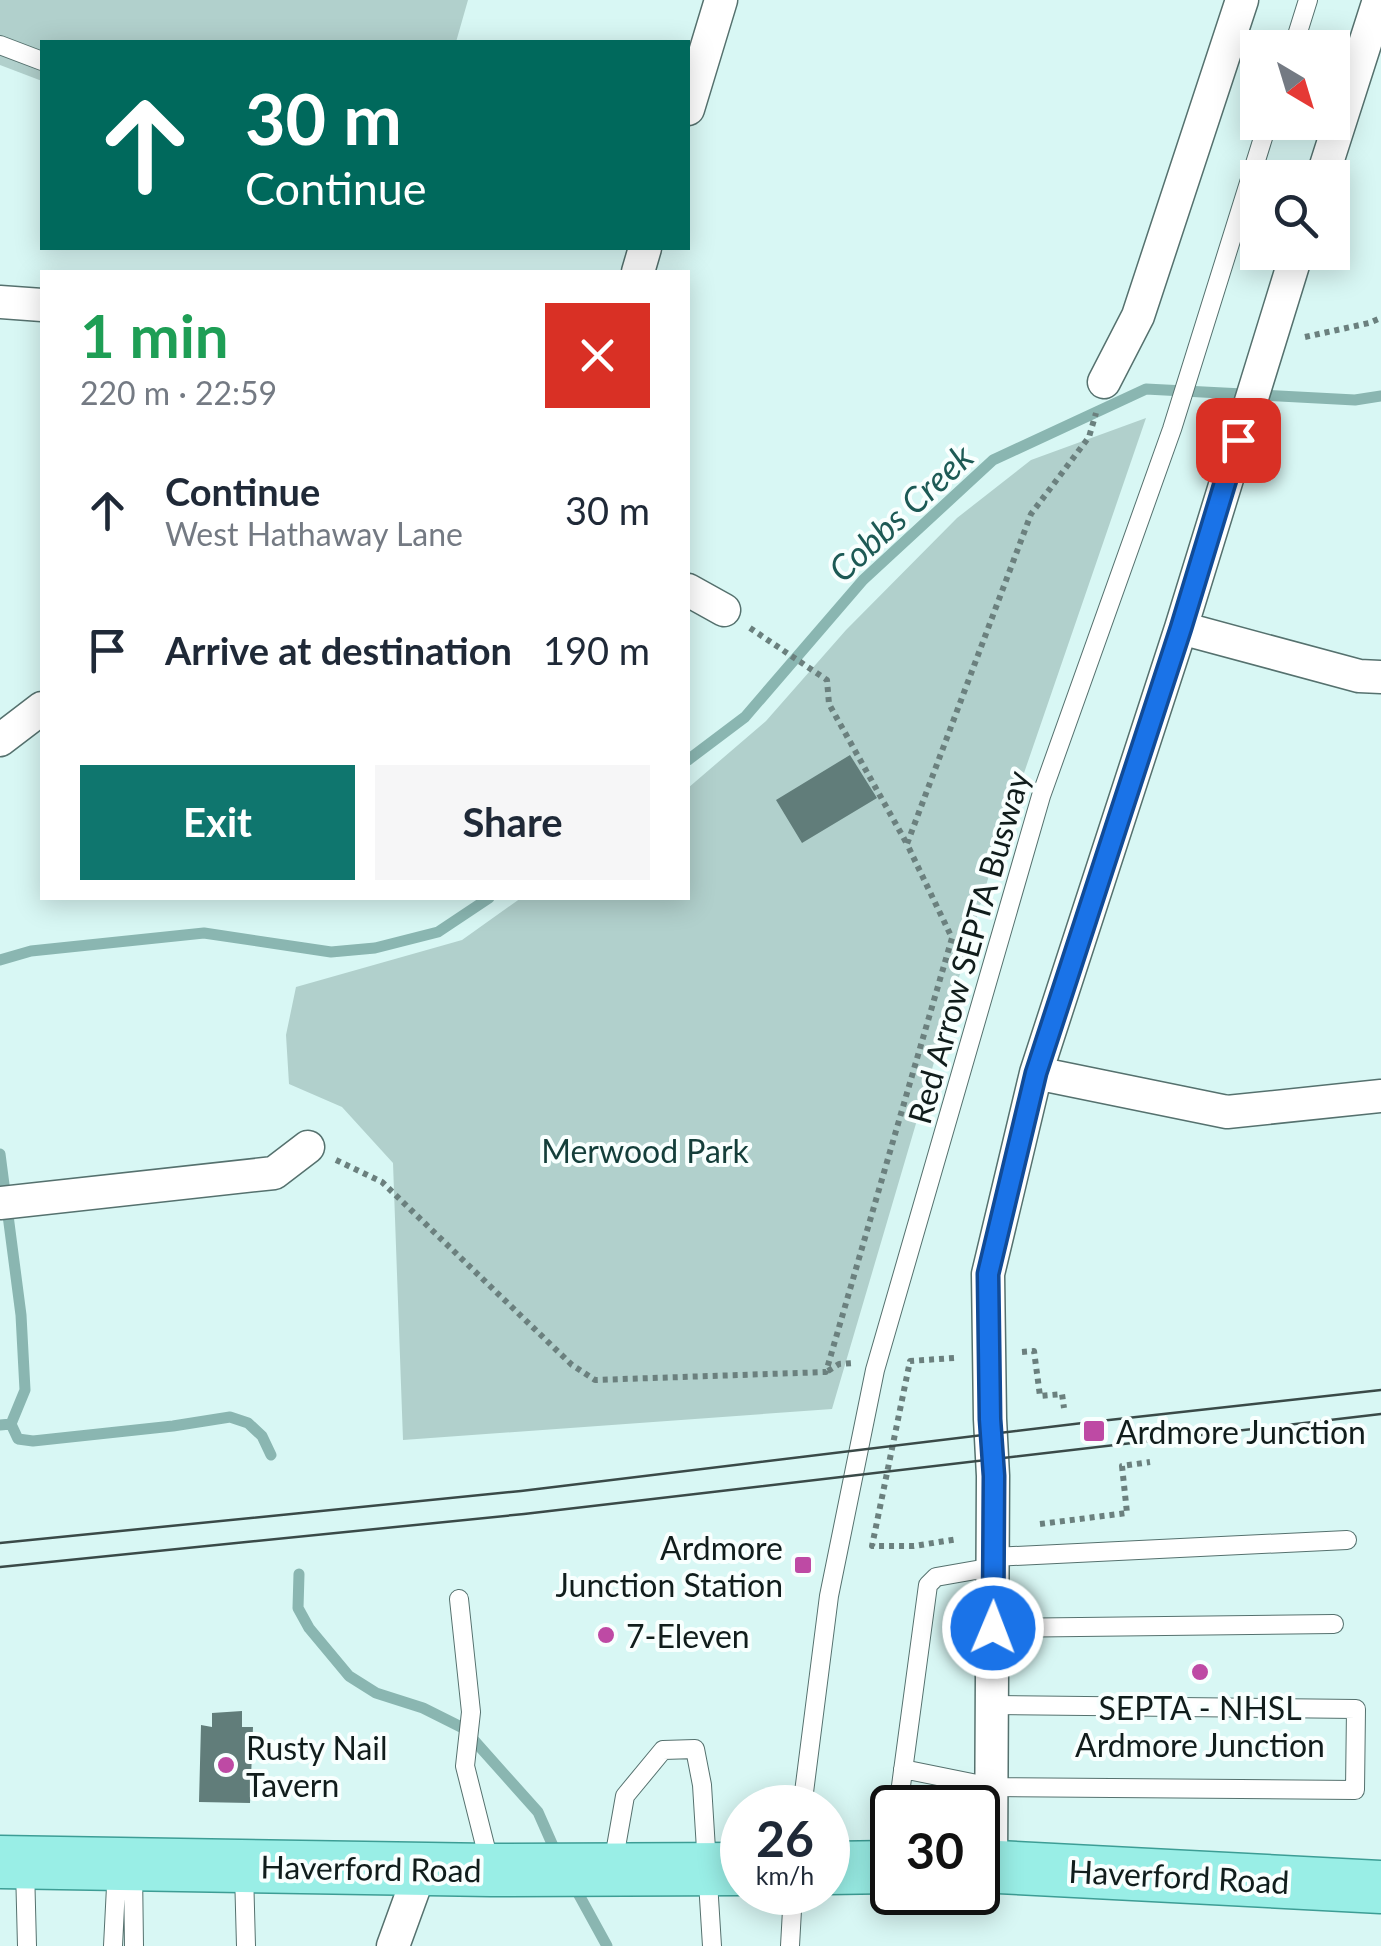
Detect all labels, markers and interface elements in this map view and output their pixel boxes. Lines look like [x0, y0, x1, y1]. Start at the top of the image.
north arrow [1240, 30, 1350, 140]
map controls [1240, 30, 1350, 270]
text: 30 m [245, 76, 402, 160]
icon: ahead [80, 80, 210, 210]
button: search [1240, 160, 1350, 270]
text: Continue [245, 161, 427, 215]
text: 1 min [80, 299, 229, 371]
button: close [545, 303, 650, 408]
text: 220 m · 22:59 [80, 373, 277, 412]
pin [1196, 398, 1281, 483]
icon: arrive [1211, 413, 1266, 468]
water label: Cobbs Creek [819, 434, 981, 589]
text: Continue [165, 468, 320, 514]
icon: ahead [80, 483, 135, 538]
text: 30 m [565, 487, 650, 533]
text: West Hathaway Lane [165, 514, 463, 553]
icon: arrive [80, 623, 135, 678]
text: Arrive at destination [165, 627, 512, 673]
text: 190 m [543, 627, 650, 673]
button: Exit [80, 765, 355, 880]
button: Share [375, 765, 650, 880]
street label: Red Arrow SEPTA Busway [899, 766, 1037, 1128]
park label: Merwood Park [541, 1131, 750, 1170]
place label: Ardmore Junction [1116, 1412, 1366, 1451]
marker: Ardmore Junction [1081, 1418, 1107, 1444]
place label: Ardmore Junction Station [556, 1528, 783, 1604]
marker: Ardmore Junction Station [792, 1554, 814, 1576]
position arrow [941, 1576, 1045, 1680]
place label: 7-Eleven [626, 1616, 750, 1655]
marker: 7-Eleven [595, 1624, 617, 1646]
marker: SEPTA - NHSL Ardmore Junction [1189, 1661, 1211, 1683]
place label: SEPTA - NHSL Ardmore Junction [1075, 1688, 1325, 1764]
place label: Rusty Nail Tavern [246, 1728, 388, 1804]
marker: Rusty Nail Tavern [215, 1754, 237, 1776]
speed limit sign: 30 [870, 1785, 1000, 1915]
text: 26 [756, 1808, 814, 1868]
street label: Haverford Road [260, 1847, 482, 1889]
street label: Haverford Road [1068, 1851, 1290, 1901]
text: km/h [756, 1860, 814, 1890]

